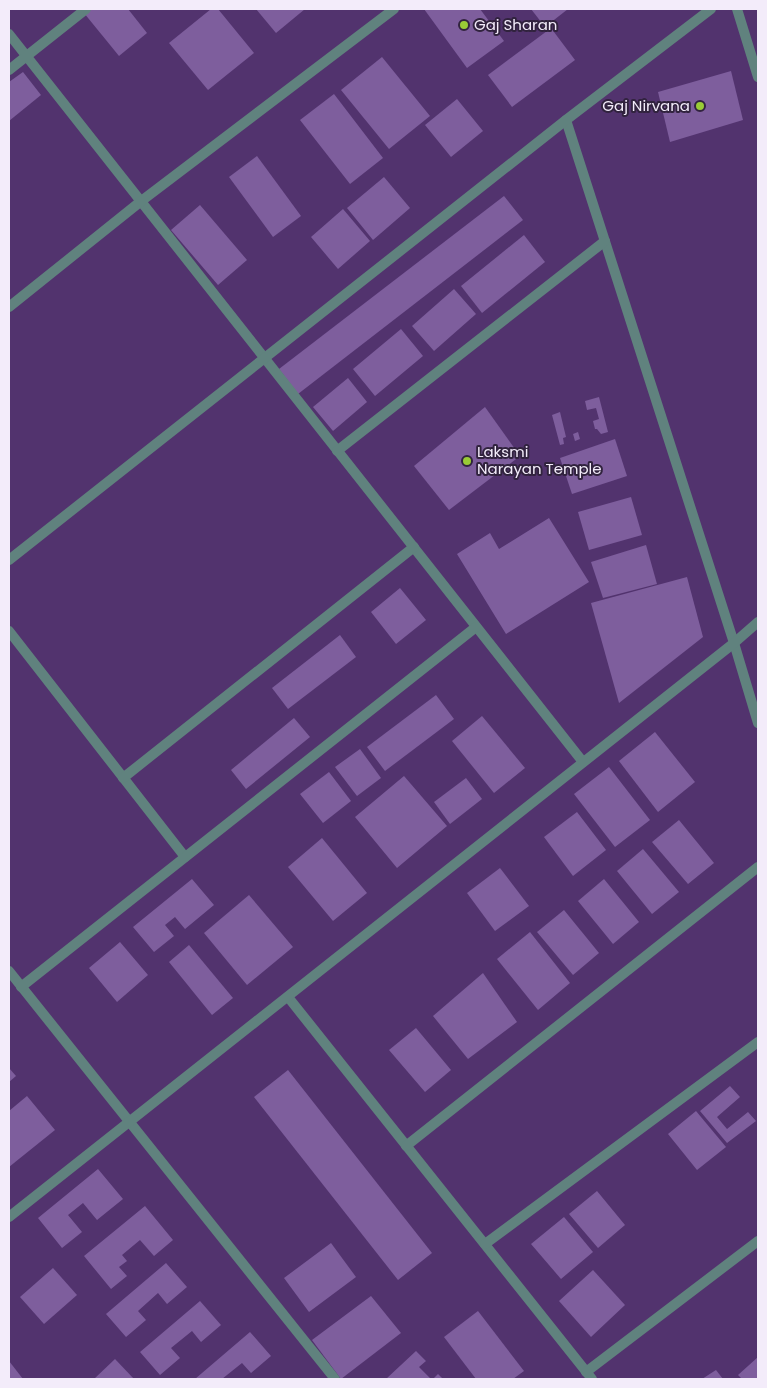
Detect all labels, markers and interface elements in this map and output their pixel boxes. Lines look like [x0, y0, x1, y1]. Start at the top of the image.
place label: Gaj Sharan [474, 14, 557, 35]
marker: Gaj Sharan [458, 19, 470, 31]
place label: Gaj Nirvana [602, 95, 690, 116]
marker: Gaj Nirvana [694, 100, 706, 112]
place label: Laksmi Narayan Temple [477, 441, 602, 479]
marker: Laksmi Narayan Temple [461, 455, 473, 467]

